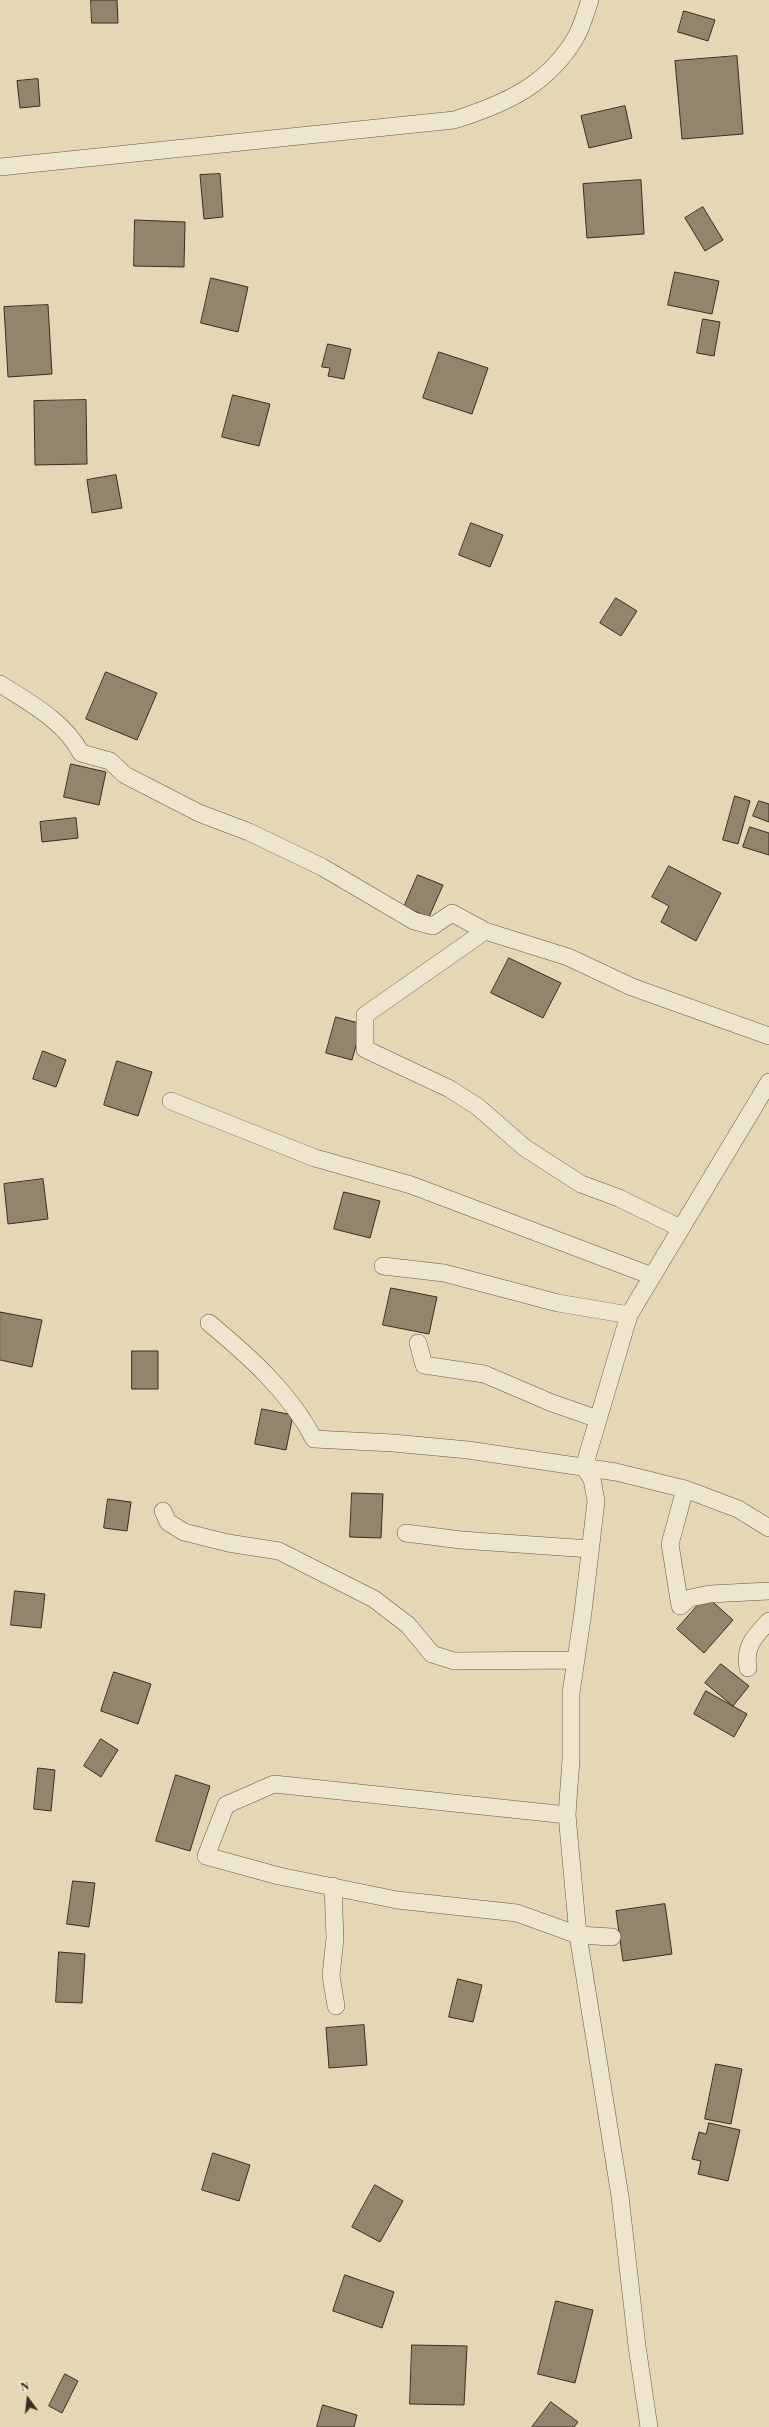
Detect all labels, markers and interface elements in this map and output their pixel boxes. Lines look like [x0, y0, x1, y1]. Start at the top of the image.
north arrow [8, 2379, 48, 2419]
text: N [19, 2380, 31, 2395]

